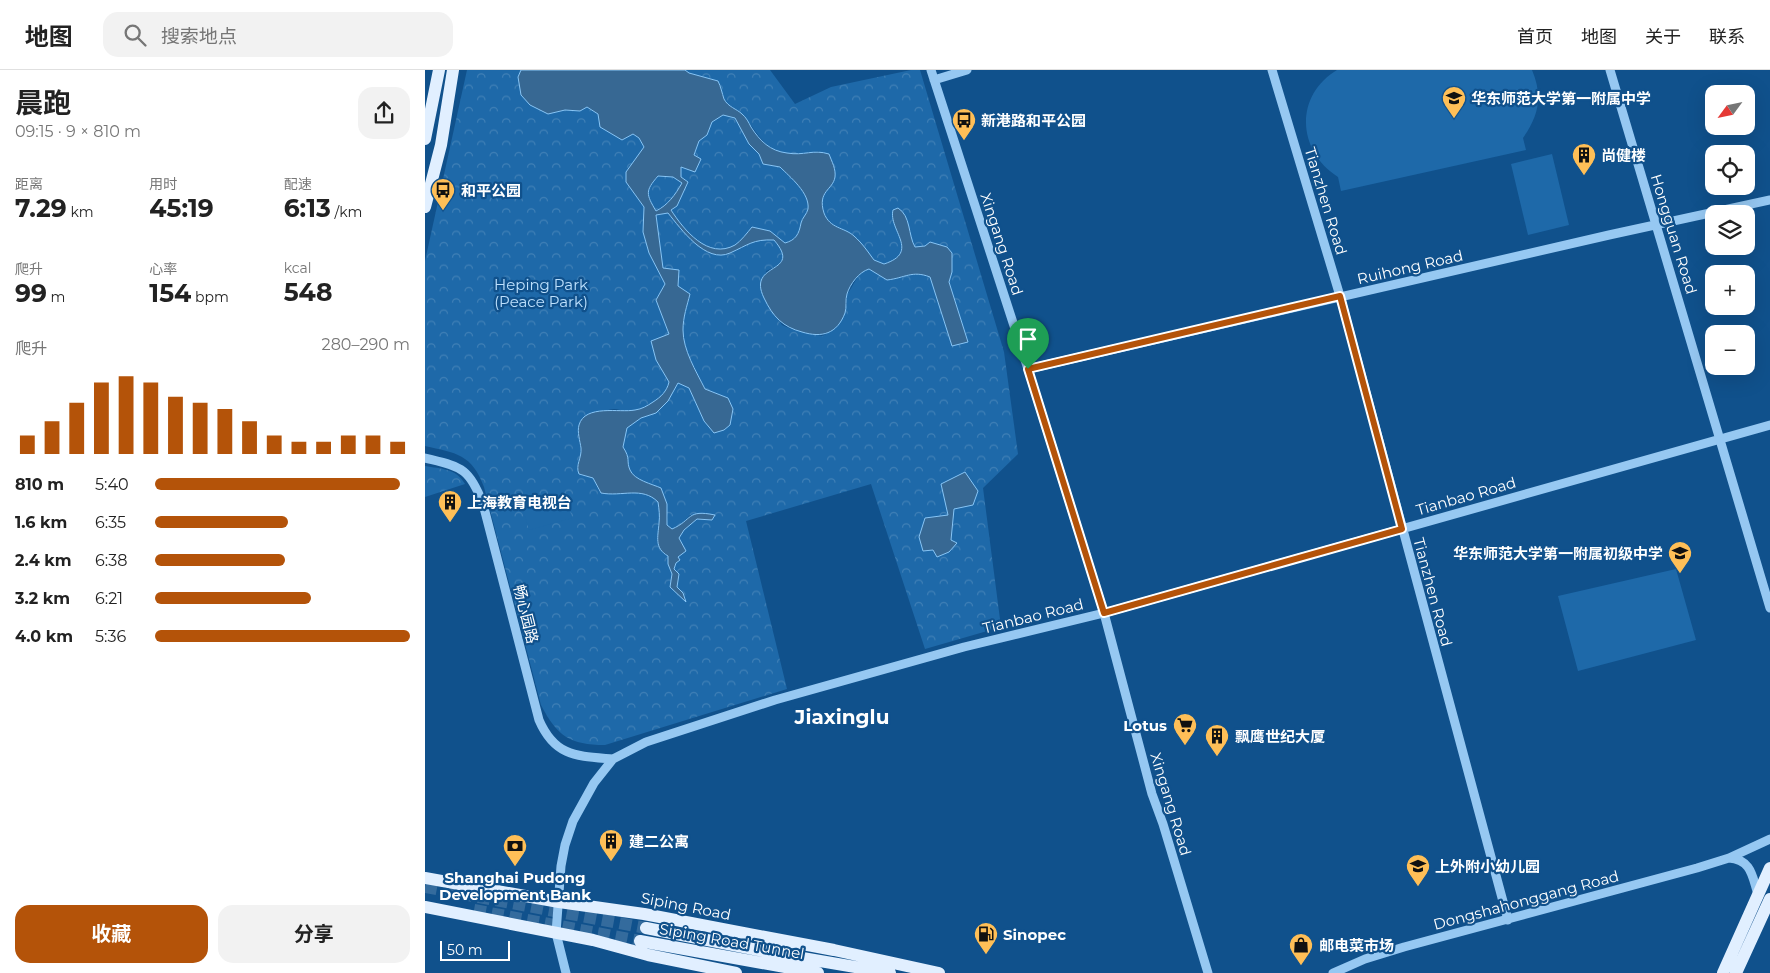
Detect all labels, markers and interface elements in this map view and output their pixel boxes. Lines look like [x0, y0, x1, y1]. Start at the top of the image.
search box [103, 12, 453, 57]
icon: search [121, 21, 149, 49]
text: 地图 [25, 22, 73, 51]
text: 搜索地点 [161, 25, 237, 48]
text: 首页 [1517, 26, 1553, 48]
text: 地图 [1581, 26, 1617, 48]
text: 关于 [1645, 26, 1681, 48]
text: 联系 [1709, 26, 1745, 48]
school or university icon: 华东师范大学第一附属中学 [1441, 85, 1467, 119]
north arrow [1705, 85, 1755, 135]
map controls [1705, 85, 1755, 375]
text: 晨跑 [15, 86, 71, 120]
button: share [358, 87, 410, 139]
place label: 华东师范大学第一附属中学 [1471, 89, 1651, 108]
bus stop icon: 新港路和平公园 [951, 107, 977, 141]
place label: 新港路和平公园 [981, 111, 1086, 130]
text: 09:15 · 9 × 810 m [15, 122, 141, 141]
building icon: 尚健楼 [1571, 142, 1597, 176]
street label: Tianzhen Road [1301, 145, 1351, 257]
button: locate [1705, 145, 1755, 195]
place label: 尚健楼 [1601, 146, 1646, 165]
street label: Hongguan Road [1647, 172, 1701, 296]
text: 距离 [15, 175, 43, 193]
text: 用时 [149, 175, 177, 193]
text: 配速 [284, 175, 312, 193]
bus stop icon: 和平公园 [430, 177, 456, 211]
place label: 和平公园 [461, 181, 521, 200]
street label: Xingang Road [976, 190, 1028, 298]
text: 7.29 [15, 193, 67, 223]
text: 45:19 [149, 193, 214, 223]
text: 6:13 [284, 193, 331, 223]
text: km [67, 203, 94, 221]
text: /km [331, 203, 362, 221]
button: layers [1705, 205, 1755, 255]
street label: Ruihong Road [1355, 246, 1465, 288]
text: kcal [284, 259, 312, 277]
text: 爬升 [15, 260, 43, 278]
text: 心率 [149, 260, 177, 278]
button: + [1705, 265, 1755, 315]
park label: Heping Park (Peace Park) [494, 275, 588, 311]
text: 548 [284, 277, 333, 307]
text: 99 [15, 278, 47, 308]
text: 154 [149, 278, 191, 308]
text: m [47, 288, 65, 306]
text: bpm [191, 288, 229, 306]
pin [1007, 318, 1049, 369]
icon: arrive [1014, 325, 1042, 353]
button: − [1705, 325, 1755, 375]
text: 280–290 m [322, 335, 410, 354]
text: 爬升 [15, 339, 47, 358]
street label: Tianbao Road [1414, 473, 1518, 519]
text: 810 m [15, 475, 64, 494]
text: 5:40 [95, 475, 129, 494]
building icon: 上海教育电视台 [437, 489, 463, 523]
place label: 上海教育电视台 [467, 493, 572, 512]
text: 1.6 km [15, 513, 67, 532]
text: 6:35 [95, 513, 126, 532]
street label: Tianzhen Road [1409, 536, 1457, 648]
school or university icon: 华东师范大学第一附属初级中学 [1667, 540, 1693, 574]
place label: 华东师范大学第一附属初级中学 [1453, 544, 1663, 563]
text: 2.4 km [15, 551, 72, 570]
text: 6:38 [95, 551, 127, 570]
street label: 畅心园路 [510, 583, 542, 645]
text: 3.2 km [15, 589, 70, 608]
text: 6:21 [95, 589, 123, 608]
street label: Tianbao Road [981, 594, 1085, 638]
text: 4.0 km [15, 627, 73, 646]
text: 5:36 [95, 627, 126, 646]
district label: Jiaxinglu [794, 705, 889, 729]
supermarket icon: Lotus [1172, 712, 1198, 746]
place label: Lotus [1123, 716, 1167, 735]
building icon: 飘鹰世纪大厦 [1204, 723, 1230, 757]
place label: 飘鹰世纪大厦 [1235, 727, 1325, 746]
street label: Xingang Road [1146, 750, 1196, 858]
building icon: 建二公寓 [598, 828, 624, 862]
place label: 建二公寓 [629, 832, 689, 851]
bank icon: Shanghai Pudong Development Bank [502, 833, 528, 867]
school or university icon: 上外附小幼儿园 [1405, 853, 1431, 887]
place label: 上外附小幼儿园 [1435, 857, 1540, 876]
street label: Dongshahonggang Road [1431, 866, 1621, 934]
place label: Shanghai Pudong Development Bank [439, 868, 591, 904]
street label: Siping Road [640, 888, 732, 924]
button: 收藏 [15, 905, 208, 963]
button: 分享 [218, 905, 410, 963]
street label: Siping Road Tunnel [658, 919, 806, 963]
fuel station icon: Sinopec [973, 921, 999, 955]
place label: Sinopec [1003, 925, 1066, 944]
shop icon: 邮电菜市场 [1288, 932, 1314, 966]
place label: 邮电菜市场 [1319, 936, 1394, 955]
scale bar [440, 938, 510, 961]
text: 50 m [447, 941, 483, 959]

